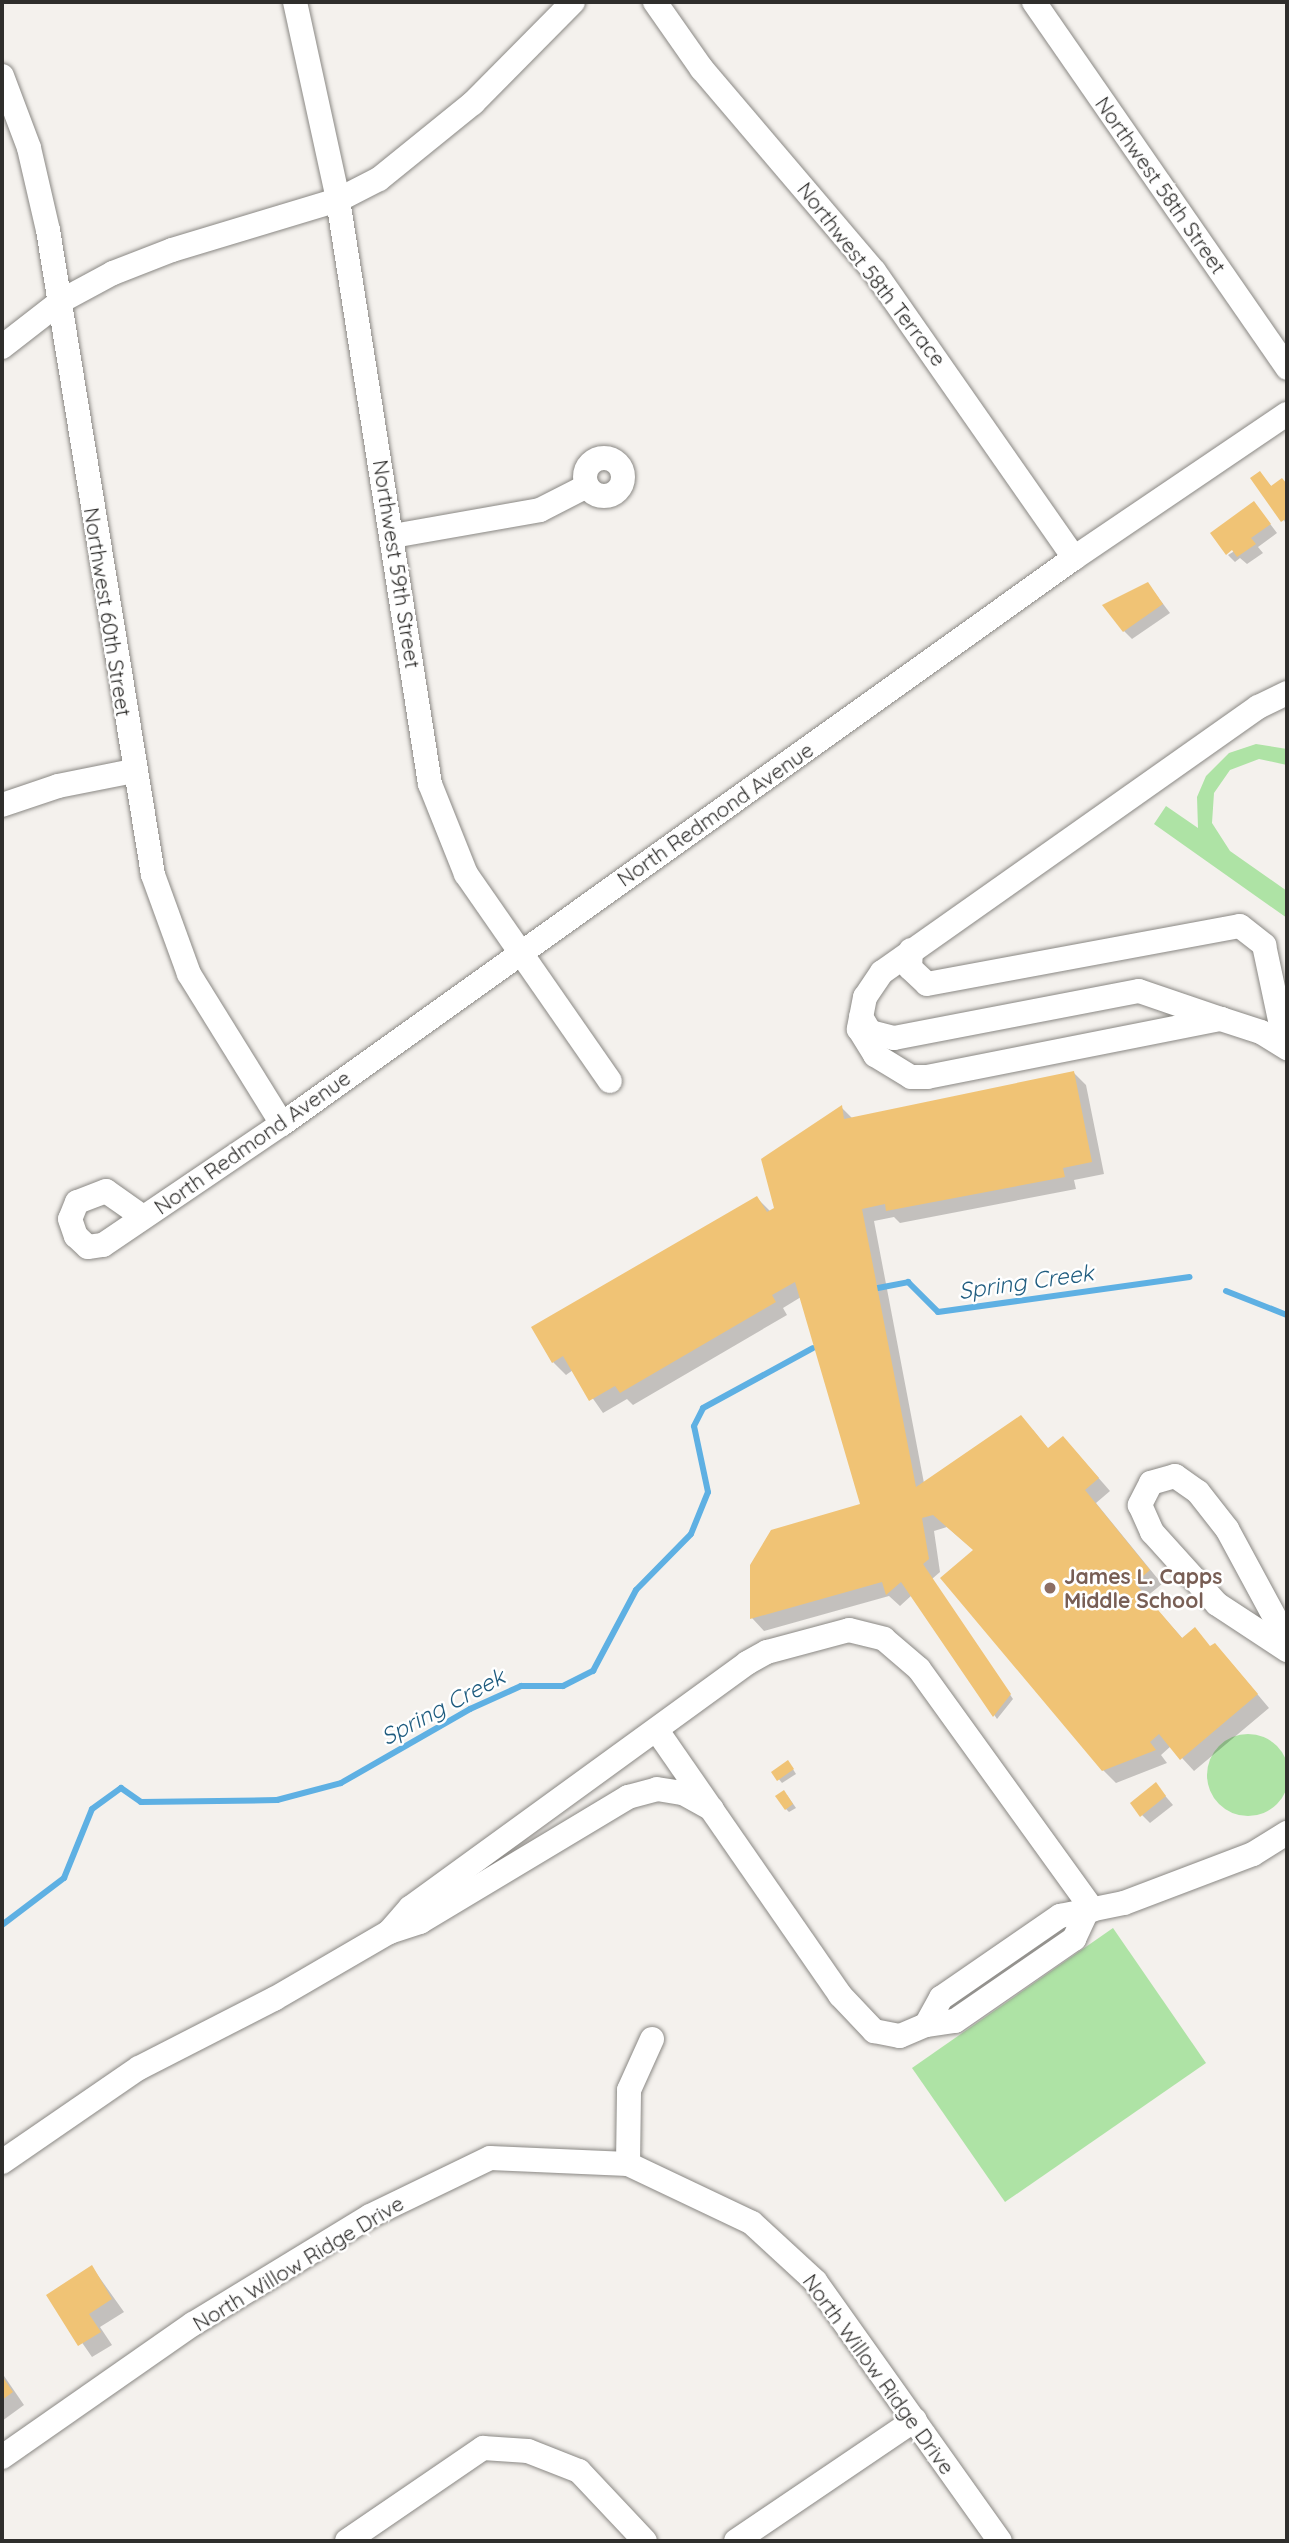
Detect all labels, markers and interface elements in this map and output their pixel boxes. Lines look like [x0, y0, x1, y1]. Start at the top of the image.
street label: Northwest 58th Street [1090, 92, 1232, 278]
street label: Northwest 58th Terrace [792, 177, 952, 371]
street label: Northwest 59th Street [368, 458, 426, 670]
street label: Northwest 60th Street [79, 506, 137, 718]
street label: North Redmond Avenue [612, 737, 818, 891]
street label: North Redmond Avenue [149, 1065, 355, 1219]
water label: Spring Creek [957, 1259, 1095, 1305]
place label: James L. Capps Middle School [1064, 1563, 1222, 1613]
marker: James L. Capps Middle School [1042, 1580, 1058, 1596]
water label: Spring Creek [376, 1663, 510, 1751]
street label: North Willow Ridge Drive [188, 2190, 408, 2336]
street label: North Willow Ridge Drive [798, 2269, 960, 2479]

